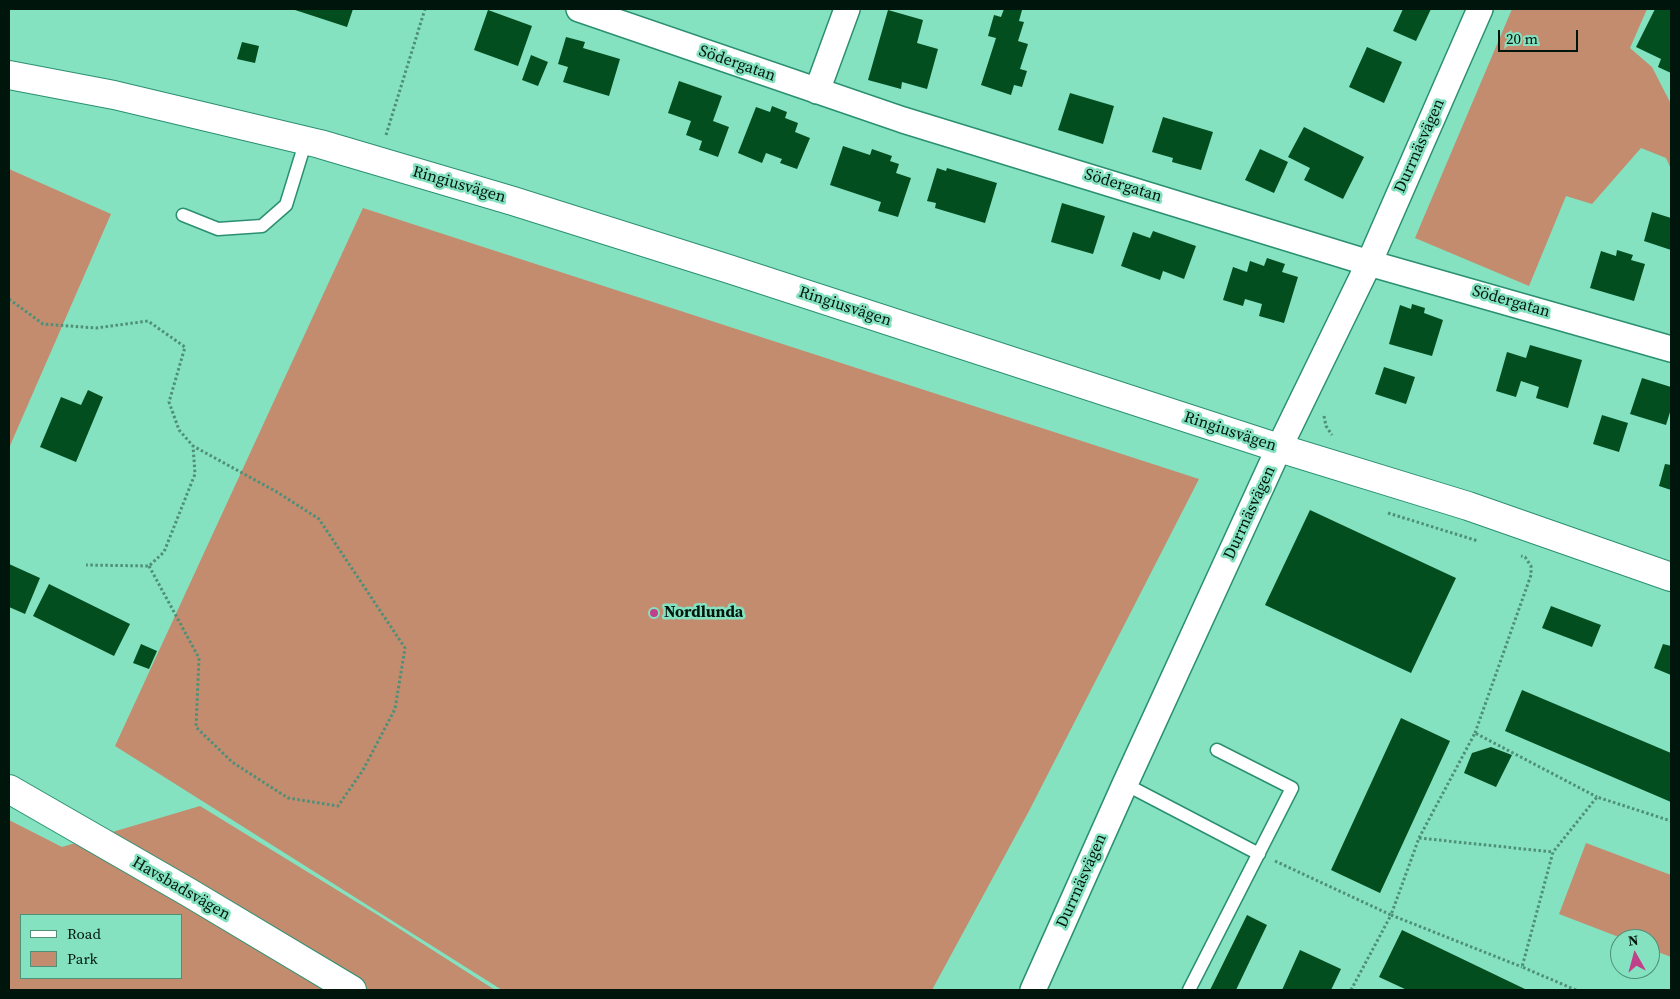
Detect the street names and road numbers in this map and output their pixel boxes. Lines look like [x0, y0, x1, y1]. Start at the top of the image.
street label: Södergatan [696, 42, 778, 86]
street label: Durrnäsvägen [1391, 96, 1449, 196]
street label: Ringiusvägen [410, 163, 508, 207]
street label: Södergatan [1082, 165, 1164, 207]
street label: Södergatan [1470, 282, 1552, 322]
street label: Ringiusvägen [796, 283, 894, 331]
street label: Ringiusvägen [1181, 408, 1279, 456]
street label: Durrnäsvägen [1220, 463, 1280, 563]
street label: Durrnäsvägen [1053, 831, 1111, 931]
street label: Havsbadsvägen [129, 853, 233, 925]

